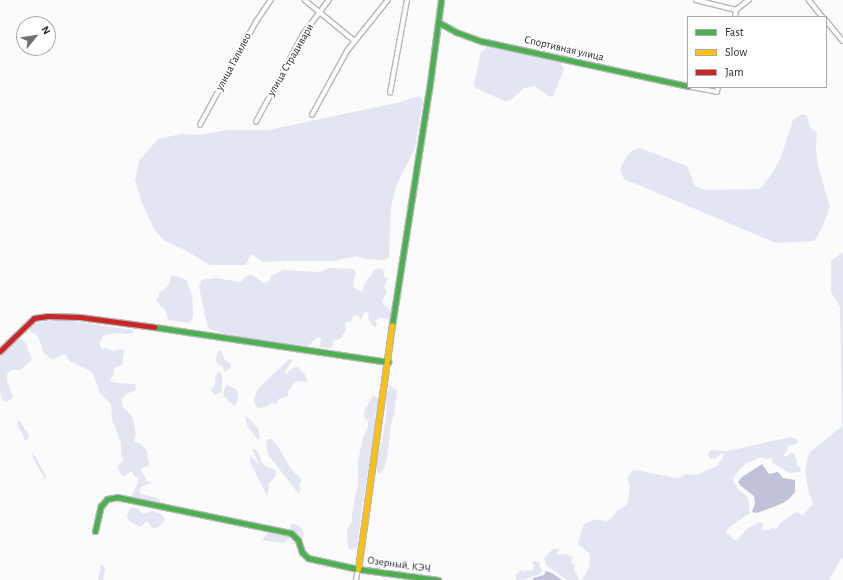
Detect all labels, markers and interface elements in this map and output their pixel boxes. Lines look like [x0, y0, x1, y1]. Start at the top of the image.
north arrow [16, 16, 56, 56]
legend [687, 16, 827, 88]
street label: улица Страдивари [265, 22, 317, 98]
text: N [39, 24, 53, 36]
text: Fast [725, 26, 744, 38]
street label: улица Галилео [213, 31, 255, 93]
street label: Спортивная улица [523, 33, 605, 65]
text: Slow [725, 46, 747, 58]
text: Jam [725, 66, 744, 78]
street label: Озерный, КЭЧ [366, 554, 432, 576]

